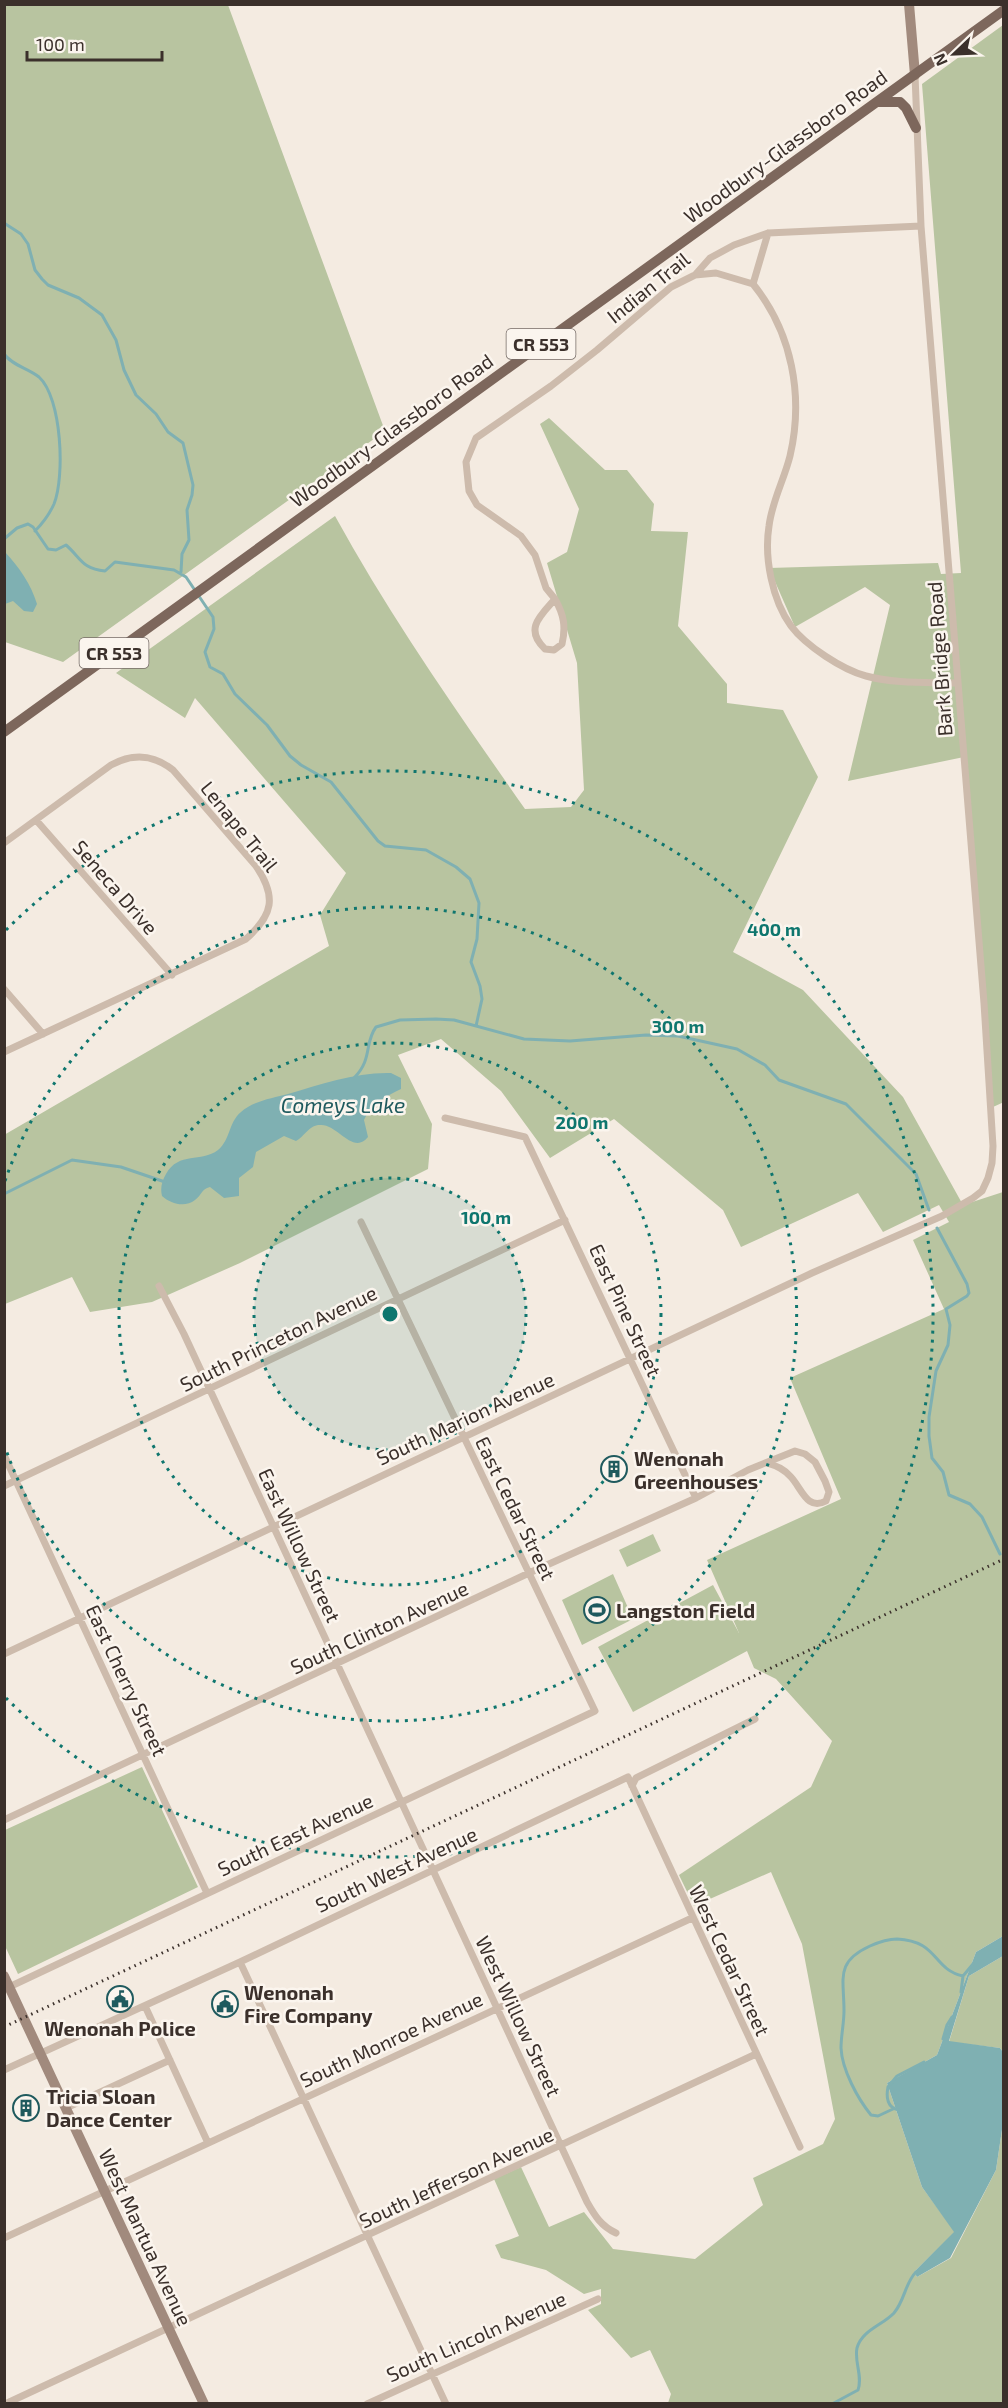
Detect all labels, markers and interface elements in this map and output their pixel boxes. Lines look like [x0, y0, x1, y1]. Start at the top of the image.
scale bar [27, 24, 162, 62]
north arrow [924, 24, 984, 84]
text: 100 m [36, 33, 85, 55]
text: N [929, 51, 951, 69]
street label: Woodbury-Glassboro Road [679, 64, 891, 228]
street label: Indian Trail [602, 246, 694, 328]
road number: CR 553 [506, 329, 576, 359]
street label: Woodbury-Glassboro Road [285, 348, 497, 512]
street label: Bark Bridge Road [922, 581, 956, 737]
road number: CR 553 [80, 638, 148, 668]
street label: Lenape Trail [196, 776, 284, 876]
street label: Seneca Drive [69, 835, 163, 939]
text: 400 m [747, 918, 801, 940]
text: 300 m [652, 1015, 704, 1037]
water label: Comeys Lake [281, 1092, 405, 1118]
text: 200 m [556, 1111, 608, 1133]
text: 100 m [461, 1206, 511, 1228]
street label: East Pine Street [585, 1240, 667, 1380]
street label: South Princeton Avenue [176, 1280, 380, 1396]
centre of rings [380, 1304, 400, 1324]
street label: South Marion Avenue [372, 1366, 558, 1470]
street label: East Cedar Street [471, 1432, 561, 1584]
place label: Wenonah Greenhouses [634, 1446, 758, 1493]
building icon: Wenonah Greenhouses [599, 1454, 629, 1484]
street label: East Willow Street [254, 1464, 346, 1626]
street label: South Clinton Avenue [286, 1575, 472, 1679]
sports icon: Langston Field [582, 1595, 612, 1625]
place label: Langston Field [616, 1598, 755, 1622]
street label: East Cherry Street [81, 1600, 173, 1760]
street label: South East Avenue [214, 1787, 376, 1881]
street label: South West Avenue [311, 1821, 481, 1917]
street label: West Cedar Street [685, 1881, 776, 2040]
street label: West Willow Street [471, 1932, 567, 2101]
place label: Wenonah Fire Company [244, 1980, 373, 2028]
public building icon: Wenonah Police [105, 1984, 135, 2014]
street label: South Monroe Avenue [296, 1986, 486, 2092]
public building icon: Wenonah Fire Company [210, 1989, 240, 2019]
place label: Wenonah Police [44, 2016, 196, 2040]
place label: Tricia Sloan Dance Center [46, 2084, 172, 2131]
building icon: Tricia Sloan Dance Center [11, 2093, 41, 2123]
street label: South Jefferson Avenue [355, 2121, 557, 2233]
street label: West Mantua Avenue [94, 2145, 198, 2329]
street label: South Lincoln Avenue [382, 2286, 570, 2386]

